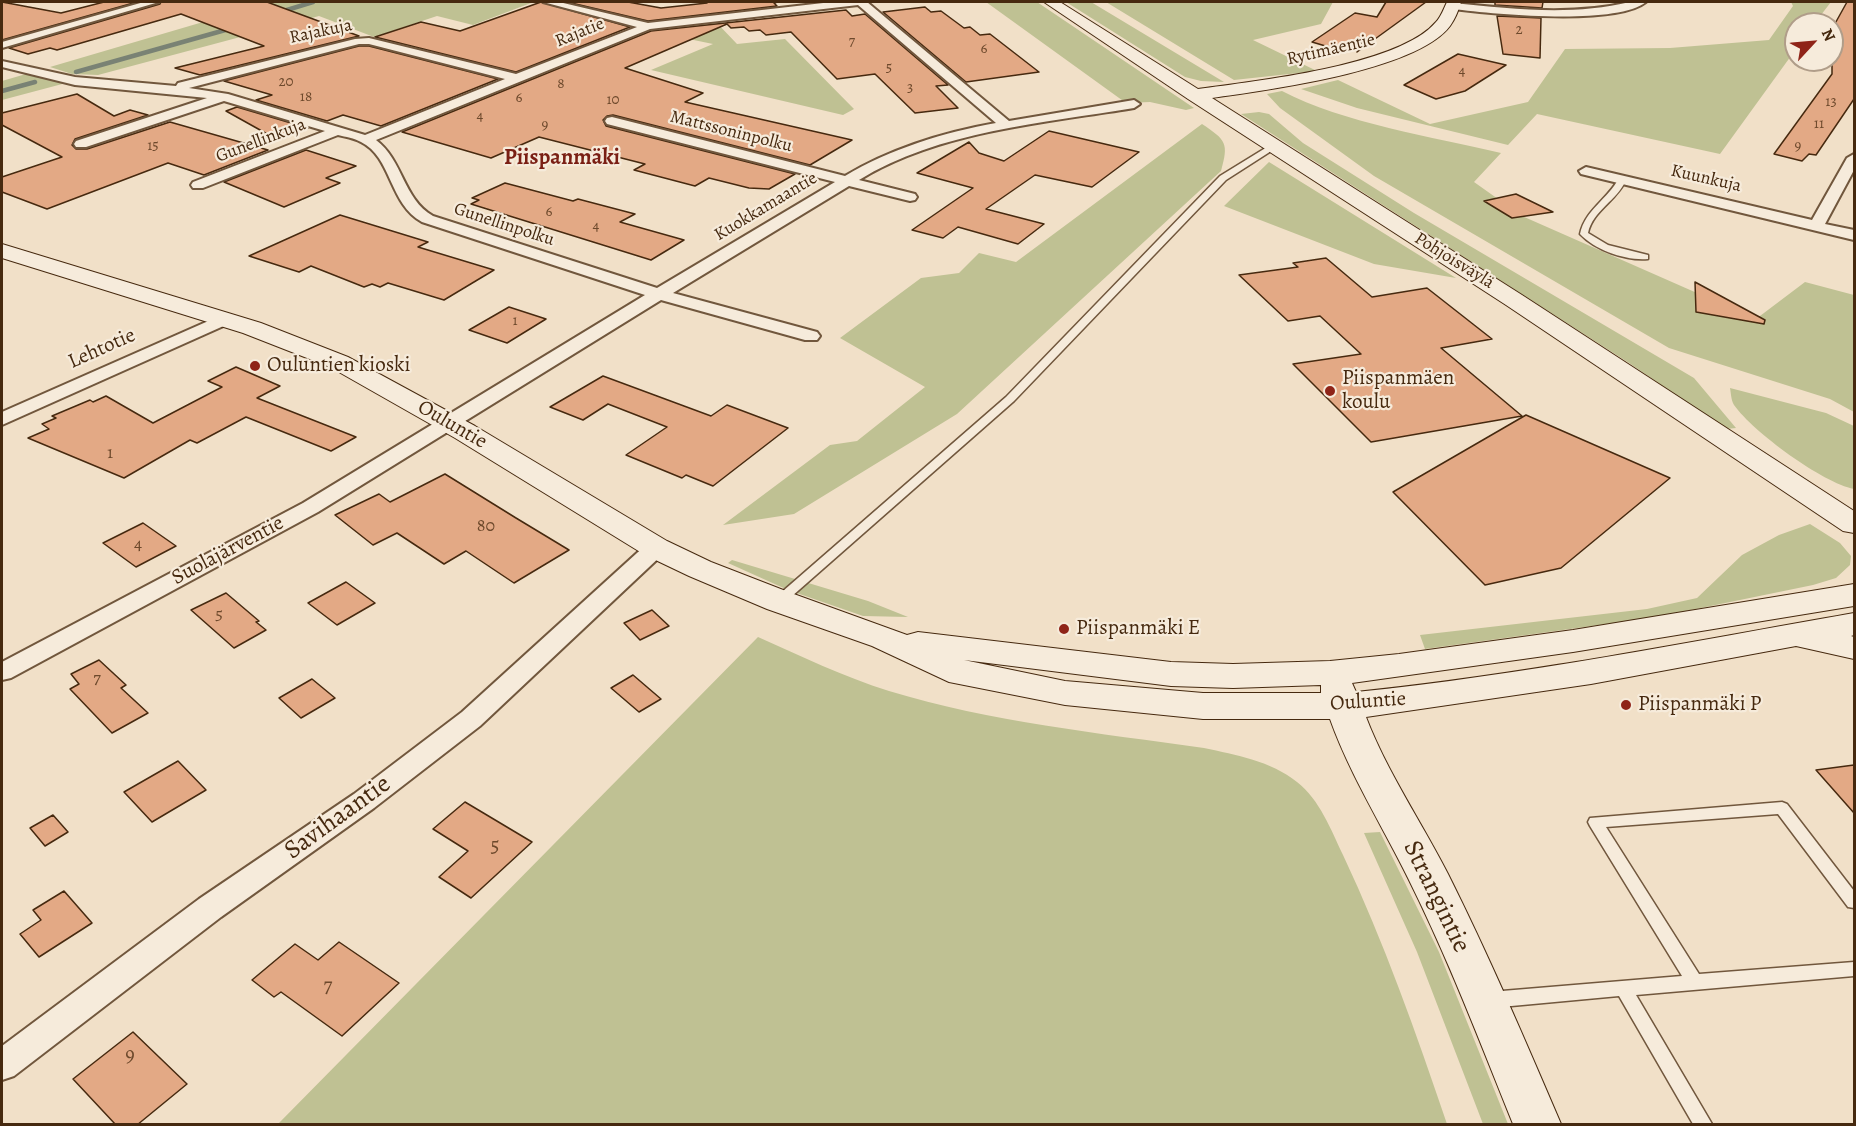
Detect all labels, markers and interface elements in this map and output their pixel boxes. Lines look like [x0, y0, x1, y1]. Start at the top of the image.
north arrow [1784, 12, 1844, 72]
street label: Rajatie [552, 13, 608, 53]
street label: Rajakuja [288, 15, 354, 49]
house number: 2 [1515, 21, 1523, 39]
text: N [1816, 25, 1841, 45]
street label: Rytimäentie [1285, 29, 1377, 71]
house number: 7 [849, 33, 855, 51]
house number: 6 [981, 40, 987, 58]
house number: 5 [886, 59, 892, 77]
house number: 4 [1459, 62, 1465, 80]
house number: 20 [278, 73, 294, 91]
house number: 8 [557, 75, 565, 93]
house number: 3 [907, 79, 913, 97]
house number: 18 [300, 88, 312, 106]
house number: 6 [516, 89, 522, 107]
house number: 10 [606, 91, 620, 109]
house number: 13 [1825, 93, 1837, 111]
street label: Mattssoninpolku [668, 106, 794, 158]
house number: 4 [477, 107, 483, 125]
street label: Gunellinkuja [213, 114, 309, 168]
house number: 11 [1814, 115, 1824, 133]
house number: 9 [542, 116, 548, 134]
house number: 15 [147, 137, 159, 155]
house number: 9 [1795, 137, 1801, 155]
district label: Piispanmäki [504, 146, 620, 172]
street label: Kuunkuja [1669, 160, 1743, 198]
street label: Kuokkamaantie [711, 168, 821, 246]
street label: Gunellinpolku [451, 199, 557, 251]
house number: 6 [546, 203, 552, 221]
house number: 4 [593, 217, 599, 235]
street label: Pohjoisväylä [1410, 228, 1498, 294]
house number: 1 [512, 312, 518, 330]
street label: Lehtotie [64, 323, 140, 375]
place label: Ouluntien kioski [267, 353, 410, 379]
marker: Ouluntien kioski [248, 359, 262, 373]
place label: Piispanmäen koulu [1342, 366, 1454, 416]
marker: Piispanmäen koulu [1323, 384, 1337, 398]
street label: Ouluntie [413, 395, 491, 455]
house number: 1 [107, 443, 113, 465]
street label: Suolajärventie [168, 511, 288, 591]
house number: 80 [477, 516, 495, 538]
house number: 4 [134, 534, 142, 556]
house number: 5 [215, 604, 223, 626]
place label: Piispanmäki E [1076, 616, 1200, 642]
marker: Piispanmäki E [1057, 622, 1071, 636]
house number: 7 [93, 668, 101, 690]
street label: Ouluntie [1329, 687, 1407, 717]
place label: Piispanmäki P [1638, 692, 1761, 718]
marker: Piispanmäki P [1619, 698, 1633, 712]
street label: Savihaantie [279, 769, 397, 867]
house number: 5 [490, 834, 500, 860]
street label: Strangintie [1396, 836, 1476, 958]
house number: 7 [324, 974, 332, 1000]
house number: 9 [125, 1043, 135, 1069]

